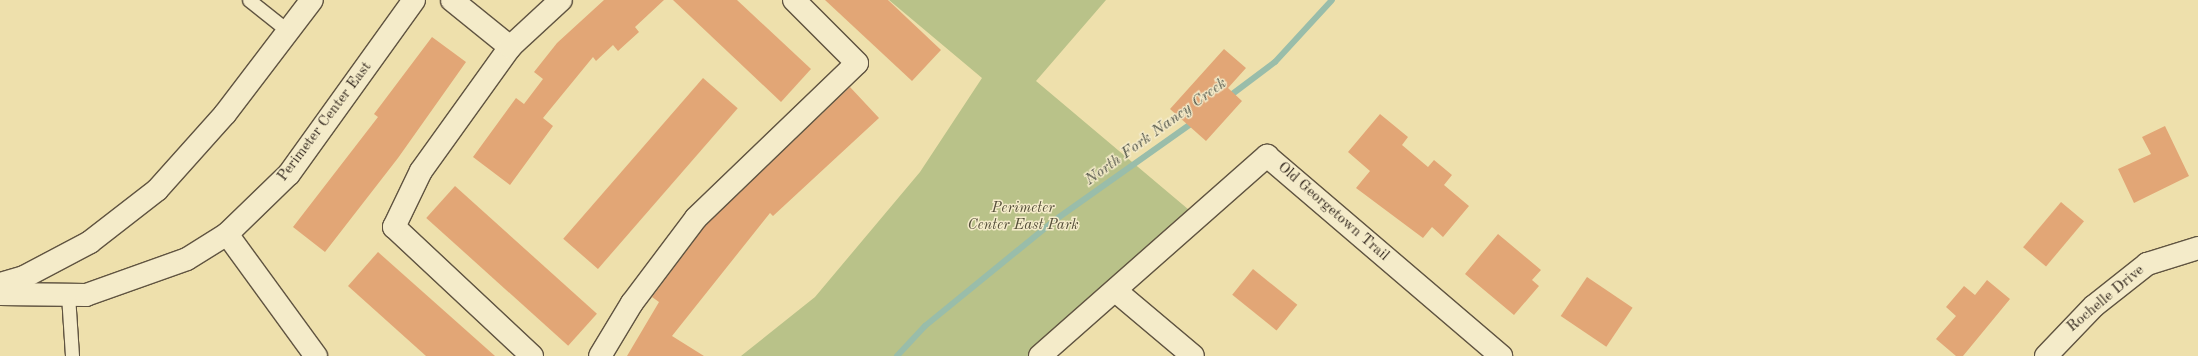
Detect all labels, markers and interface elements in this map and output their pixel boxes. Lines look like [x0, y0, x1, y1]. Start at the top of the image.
street label: Perimeter Center East [274, 59, 376, 185]
water label: North Fork Nancy Creek [1081, 74, 1231, 190]
street label: Old Georgetown Trail [1274, 159, 1392, 265]
park label: Perimeter Center East Park [967, 199, 1079, 234]
street label: Rochelle Drive [2064, 262, 2148, 336]

